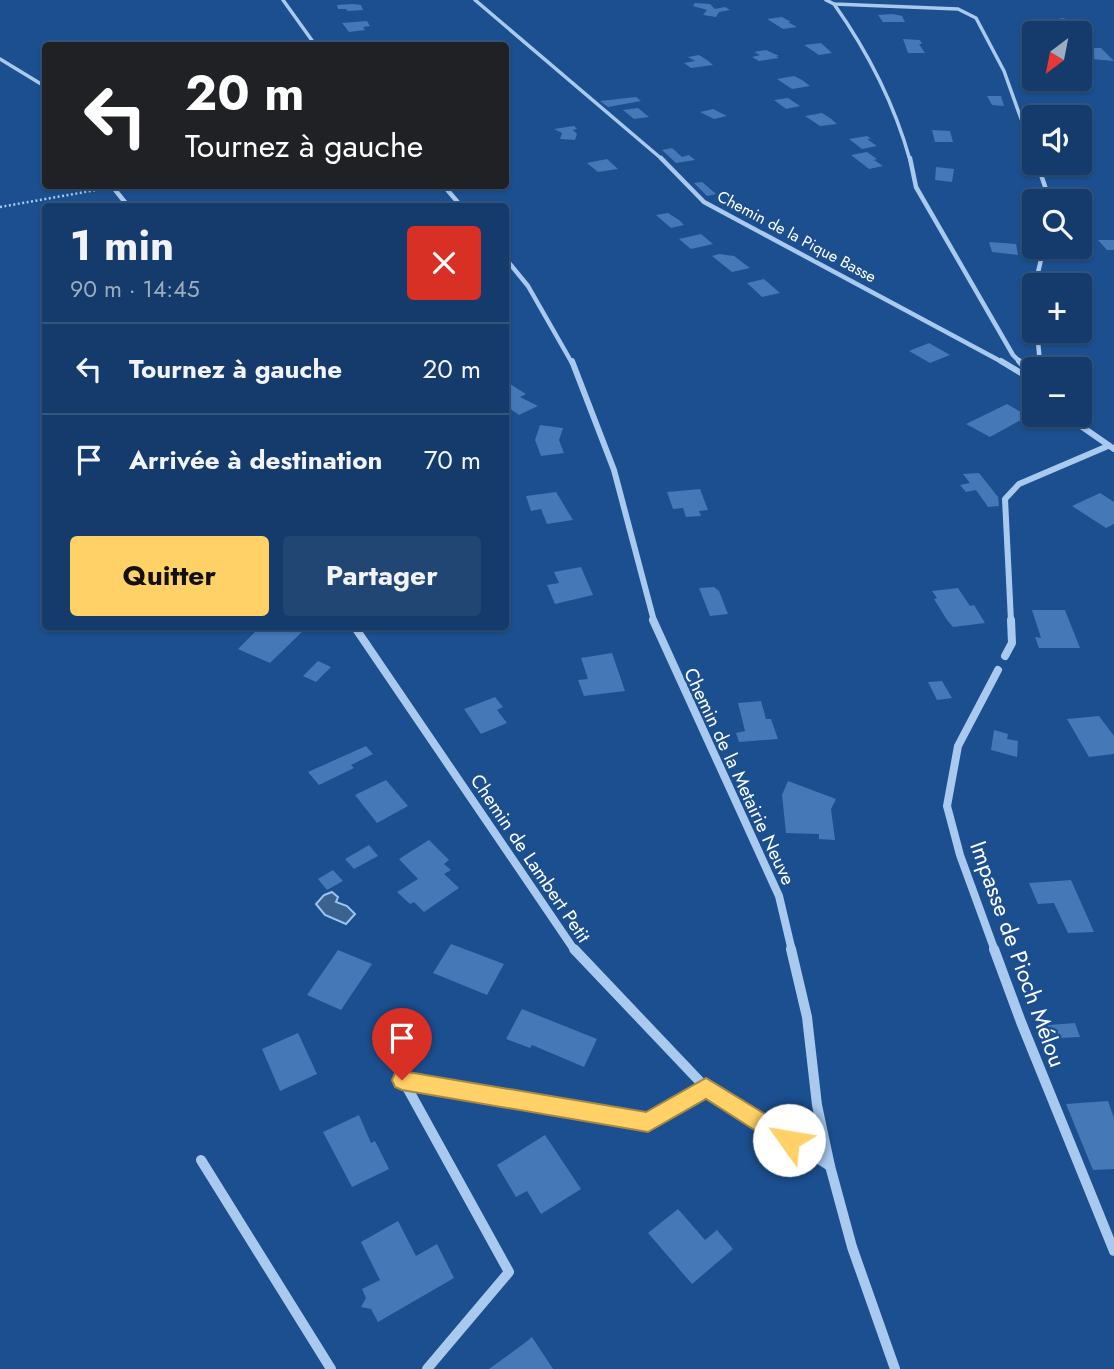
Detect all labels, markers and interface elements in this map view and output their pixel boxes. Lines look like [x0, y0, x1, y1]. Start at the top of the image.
north arrow [1022, 21, 1092, 91]
map controls [1022, 21, 1092, 427]
text: 20 m [185, 58, 304, 128]
icon: left [70, 70, 161, 161]
button: sound [1022, 105, 1092, 175]
text: Tournez à gauche [185, 123, 423, 169]
street label: Chemin de la Pique Basse [713, 185, 880, 288]
button: search [1022, 189, 1092, 259]
text: 1 min [70, 215, 174, 276]
button: close [407, 226, 481, 300]
text: 90 m · 14:45 [70, 272, 200, 306]
button: + [1022, 273, 1092, 343]
icon: left [70, 350, 108, 388]
text: Tournez à gauche [129, 350, 342, 388]
text: 20 m [423, 350, 481, 388]
button: − [1022, 357, 1092, 427]
icon: arrive [70, 441, 108, 479]
text: Arrivée à destination [129, 441, 382, 479]
text: 70 m [424, 441, 481, 479]
button: Quitter [70, 536, 269, 616]
button: Partager [283, 536, 481, 616]
street label: Chemin de la Metairie Neuve [677, 663, 802, 889]
street label: Chemin de Lambert Petit [464, 769, 597, 948]
street label: Impasse de Pioch Mélou [961, 836, 1075, 1072]
pin [372, 1008, 432, 1080]
icon: arrive [383, 1019, 421, 1057]
position arrow [752, 1103, 826, 1177]

